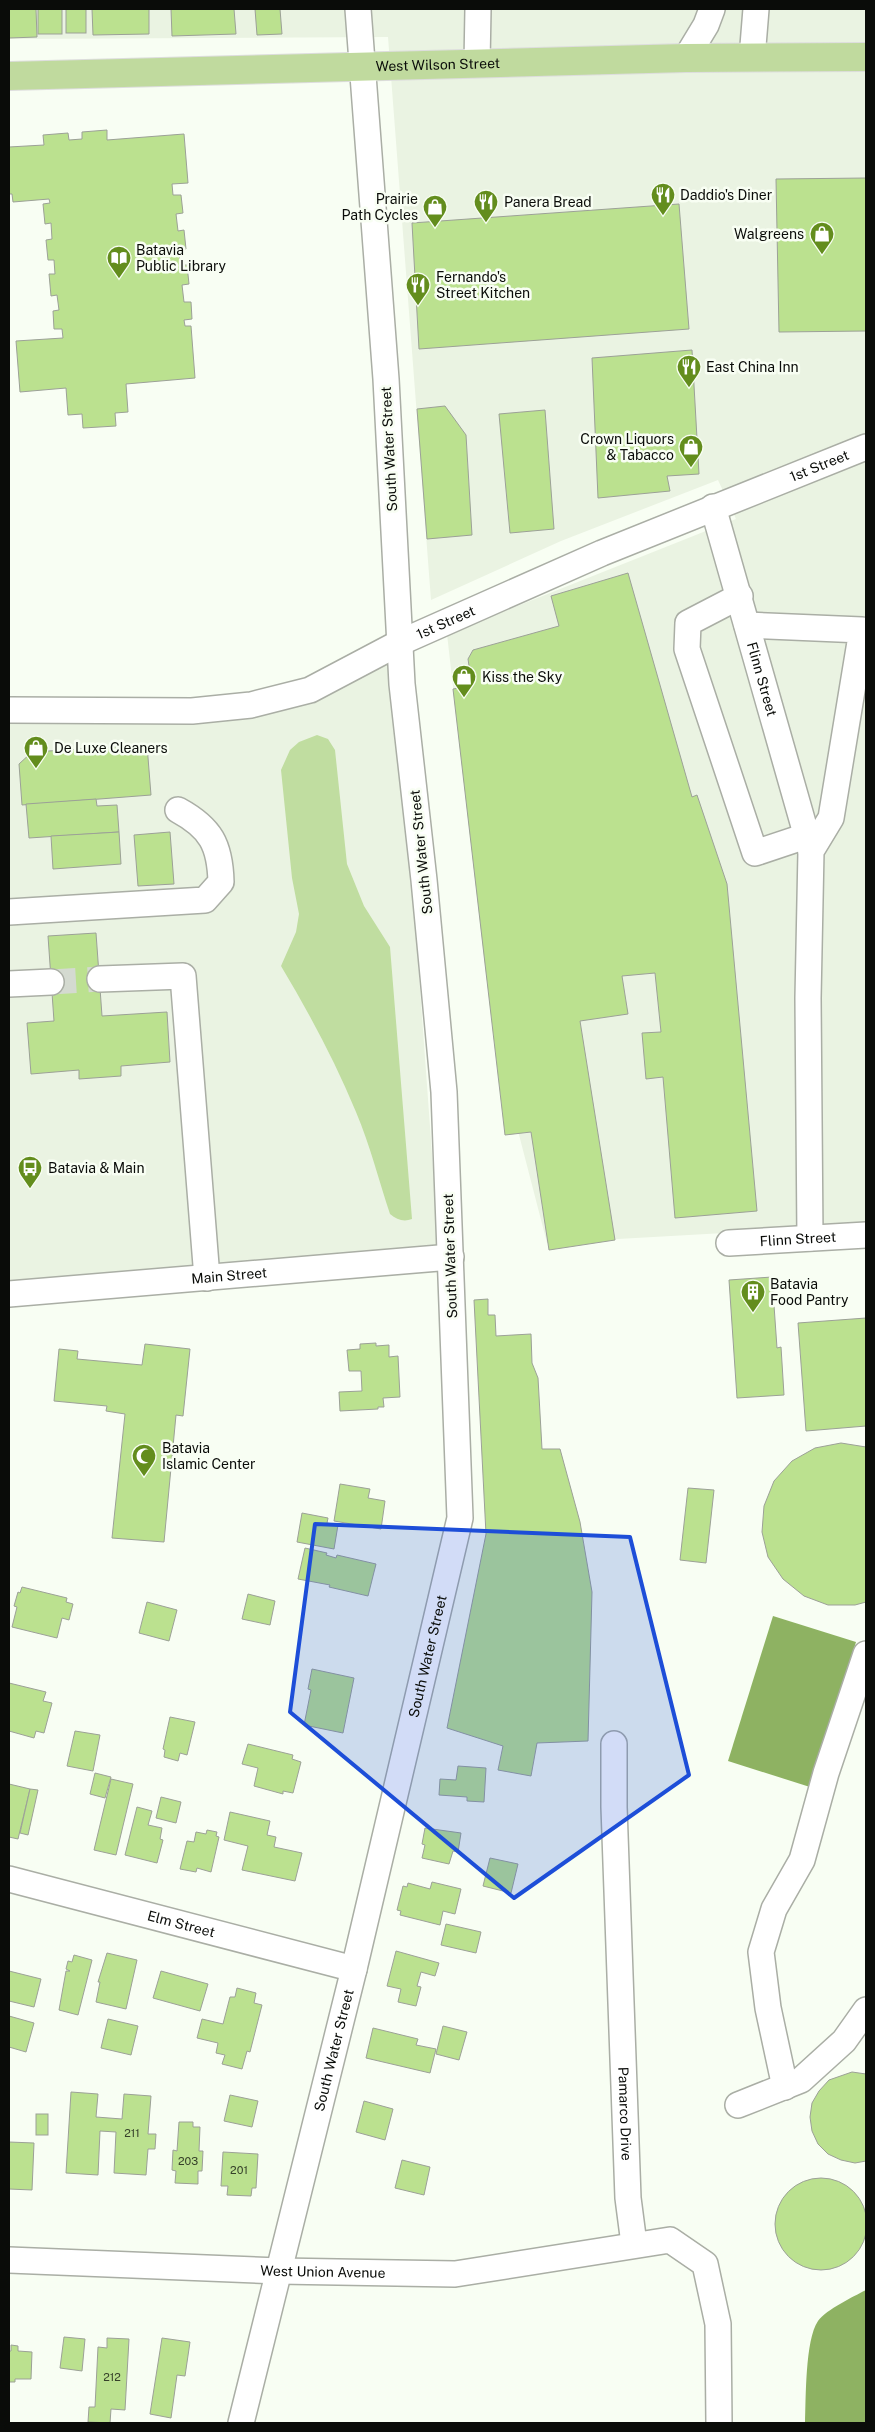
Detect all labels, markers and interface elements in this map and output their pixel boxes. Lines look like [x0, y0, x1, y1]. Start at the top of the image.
street label: West Wilson Street [375, 55, 500, 74]
restaurant icon: Daddio's Diner [650, 182, 676, 216]
place label: Daddio's Diner [680, 187, 772, 203]
restaurant icon: Panera Bread [473, 189, 499, 223]
place label: Prairie Path Cycles [341, 191, 418, 223]
shop icon: Prairie Path Cycles [422, 194, 448, 228]
place label: Panera Bread [504, 194, 592, 210]
shop icon: Walgreens [809, 221, 835, 255]
place label: Walgreens [734, 226, 804, 242]
place label: Batavia Public Library [136, 242, 227, 274]
library icon: Batavia Public Library [106, 245, 132, 279]
place label: Fernando's Street Kitchen [436, 269, 530, 301]
restaurant icon: Fernando's Street Kitchen [405, 272, 431, 306]
restaurant icon: East China Inn [676, 354, 702, 388]
place label: East China Inn [706, 359, 799, 375]
street label: South Water Street [378, 386, 400, 512]
place label: Crown Liquors & Tabacco [580, 431, 674, 463]
shop icon: Crown Liquors & Tabacco [678, 434, 704, 468]
street label: 1st Street [787, 447, 851, 485]
street label: 1st Street [414, 602, 478, 642]
street label: Flinn Street [744, 640, 780, 718]
shop icon: Kiss the Sky [451, 664, 477, 698]
place label: Kiss the Sky [482, 669, 563, 685]
shop icon: De Luxe Cleaners [23, 735, 49, 769]
place label: De Luxe Cleaners [54, 740, 168, 756]
street label: South Water Street [407, 789, 435, 915]
bus stop icon: Batavia & Main [17, 1155, 43, 1189]
place label: Batavia & Main [48, 1160, 144, 1176]
street label: South Water Street [440, 1193, 460, 1319]
street label: Flinn Street [759, 1229, 837, 1249]
street label: Main Street [191, 1264, 268, 1287]
place label: Batavia Food Pantry [770, 1276, 849, 1308]
building icon: Batavia Food Pantry [740, 1279, 766, 1313]
place label: Batavia Islamic Center [162, 1440, 255, 1472]
mosque icon: Batavia Islamic Center [131, 1443, 157, 1477]
street label: South Water Street [405, 1594, 450, 1719]
street label: Elm Street [146, 1907, 217, 1940]
street label: South Water Street [311, 1988, 357, 2113]
street label: Pamarco Drive [615, 2067, 635, 2161]
house number: 211 [124, 2127, 140, 2139]
house number: 203 [178, 2155, 198, 2167]
house number: 201 [230, 2164, 248, 2176]
street label: West Union Avenue [260, 2262, 386, 2281]
house number: 212 [103, 2371, 121, 2383]

